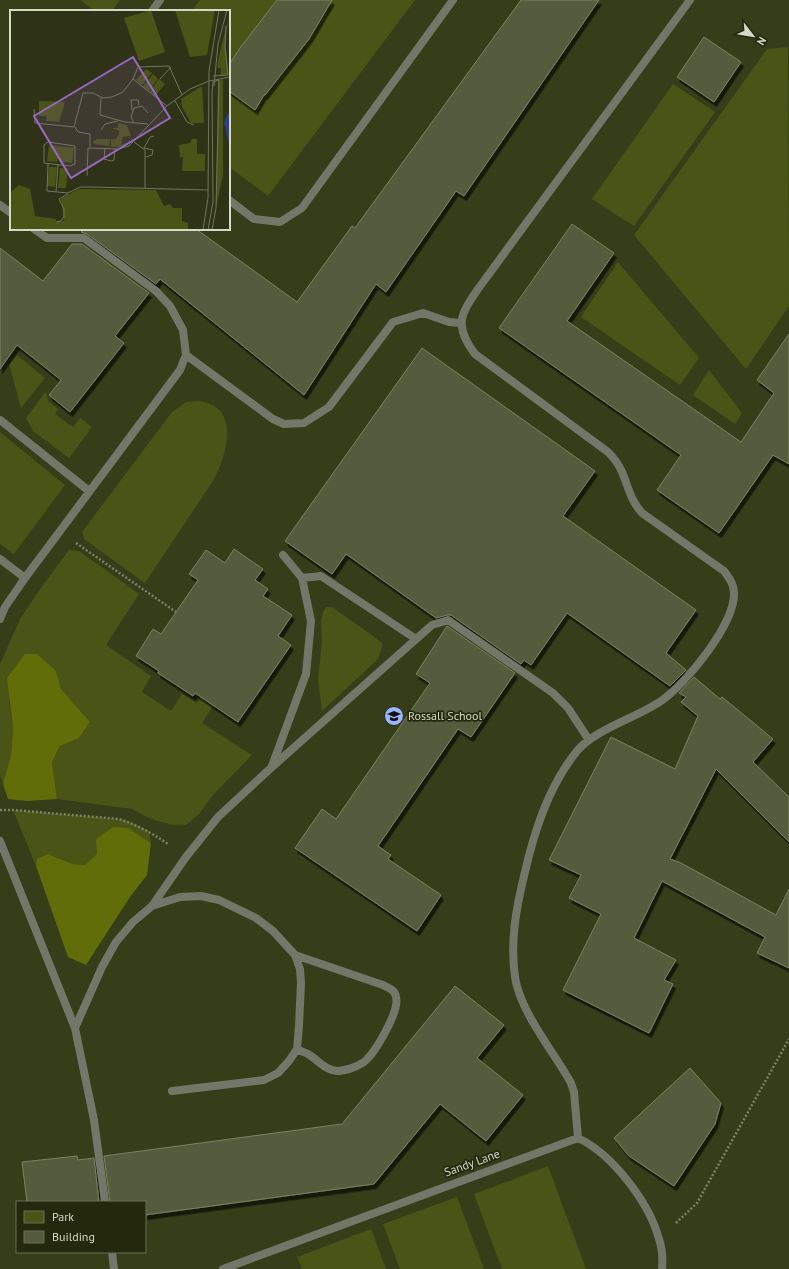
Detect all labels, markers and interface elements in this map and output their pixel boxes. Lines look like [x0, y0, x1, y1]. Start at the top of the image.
inset map [10, 10, 230, 230]
north arrow [733, 16, 773, 56]
text: N [754, 34, 769, 48]
school or university icon: Rossall School [383, 705, 405, 727]
place label: Rossall School [408, 708, 482, 723]
street label: Sandy Lane [442, 1146, 502, 1180]
legend [16, 1201, 146, 1253]
text: Park [52, 1209, 74, 1224]
text: Building [52, 1229, 95, 1244]

